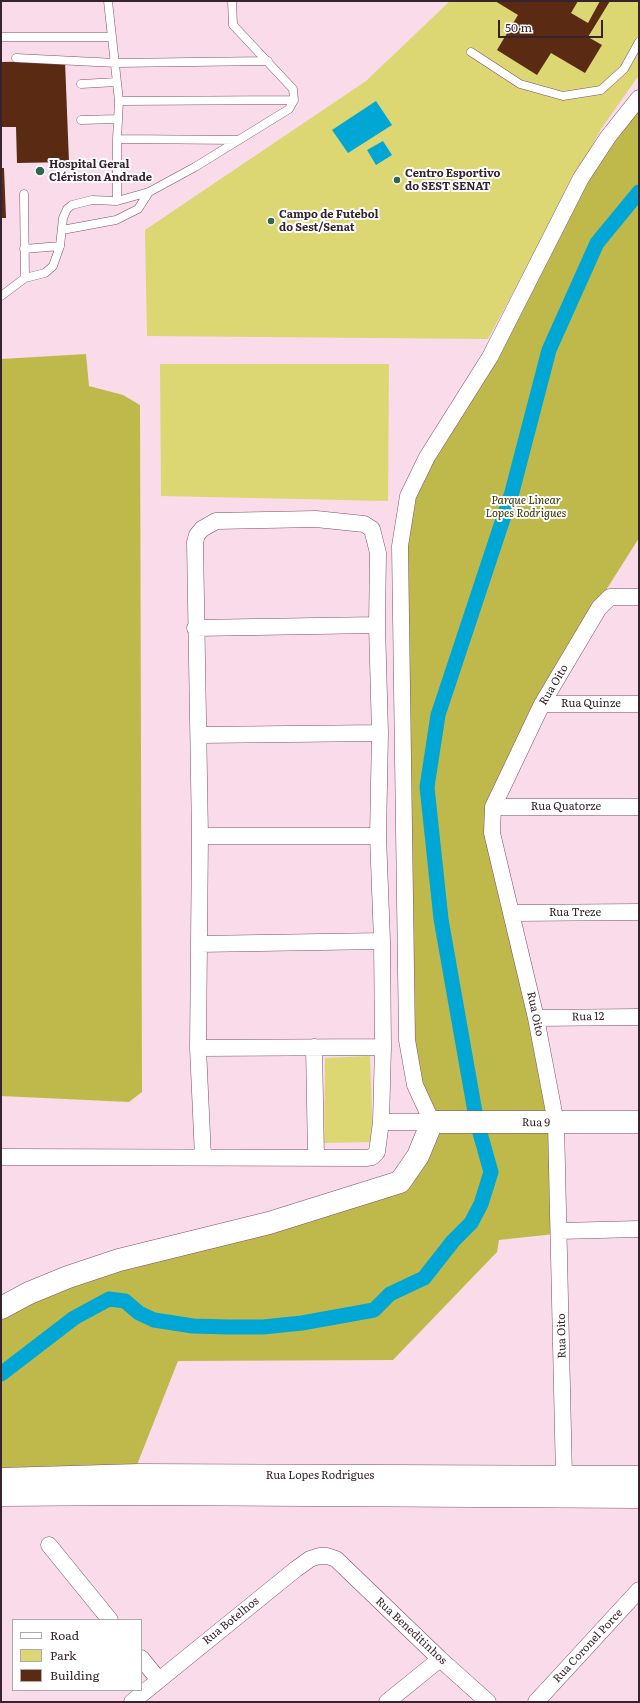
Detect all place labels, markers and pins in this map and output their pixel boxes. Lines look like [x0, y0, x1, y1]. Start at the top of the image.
place label: Hospital Geral Clériston Andrade [49, 158, 152, 184]
marker: Hospital Geral Clériston Andrade [34, 165, 46, 177]
place label: Centro Esportivo do SEST SENAT [405, 167, 500, 193]
marker: Centro Esportivo do SEST SENAT [392, 175, 402, 185]
place label: Campo de Futebol do Sest/Senat [279, 208, 379, 234]
marker: Campo de Futebol do Sest/Senat [266, 216, 276, 226]

